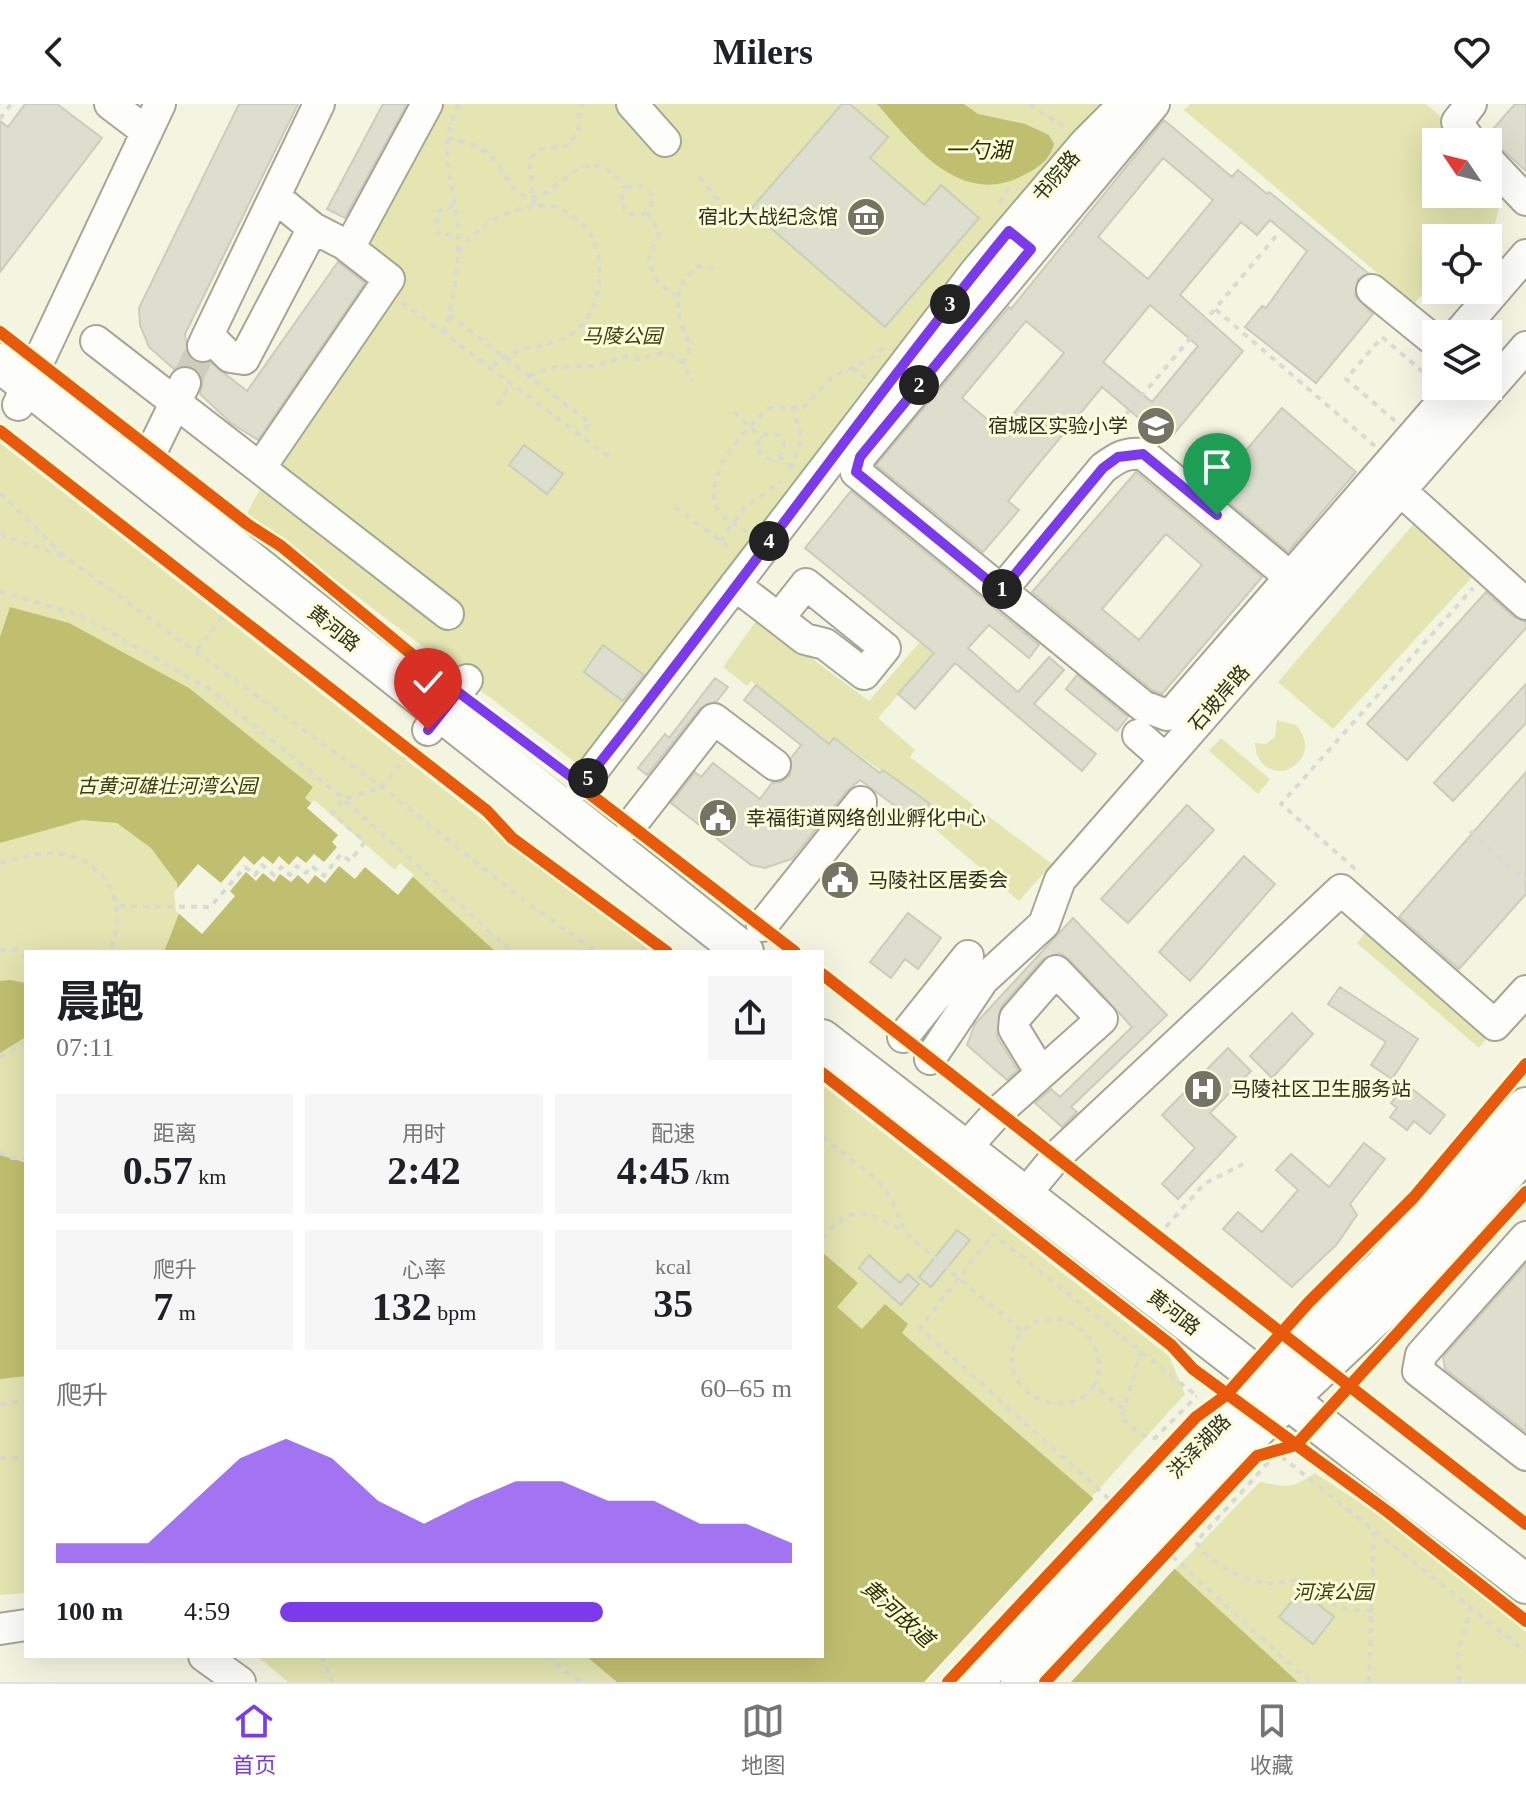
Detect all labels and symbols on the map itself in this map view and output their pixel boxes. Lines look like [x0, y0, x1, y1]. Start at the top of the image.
north arrow [1422, 128, 1502, 208]
water label: 一勺湖 [945, 138, 1014, 163]
street label: 书院路 [1028, 146, 1084, 206]
museum icon: 宿北大战纪念馆 [845, 196, 887, 238]
place label: 宿北大战纪念馆 [698, 206, 838, 228]
pin: 3 [930, 284, 970, 324]
park label: 马陵公园 [582, 325, 665, 347]
pin: 2 [899, 365, 939, 405]
school or university icon: 宿城区实验小学 [1135, 405, 1177, 447]
place label: 宿城区实验小学 [988, 415, 1128, 437]
pin [1183, 433, 1251, 515]
pin: 4 [749, 521, 789, 561]
pin: 1 [982, 569, 1022, 609]
street label: 黄河路 [304, 601, 364, 655]
pin [394, 648, 462, 730]
street label: 石坡岸路 [1184, 661, 1254, 735]
pin: 5 [568, 758, 608, 798]
park label: 古黄河雄壮河湾公园 [77, 775, 260, 797]
public building icon: 幸福街道网络创业孵化中心 [697, 797, 739, 839]
place label: 幸福街道网络创业孵化中心 [746, 807, 986, 829]
public building icon: 马陵社区居委会 [819, 859, 861, 901]
place label: 马陵社区居委会 [868, 869, 1008, 891]
hospital icon: 马陵社区卫生服务站 [1182, 1068, 1224, 1110]
place label: 马陵社区卫生服务站 [1231, 1078, 1411, 1100]
street label: 黄河路 [1144, 1285, 1204, 1339]
street label: 洪泽湖路 [1163, 1410, 1235, 1482]
water label: 黄河故道 [857, 1575, 941, 1654]
park label: 河滨公园 [1293, 1581, 1376, 1603]

